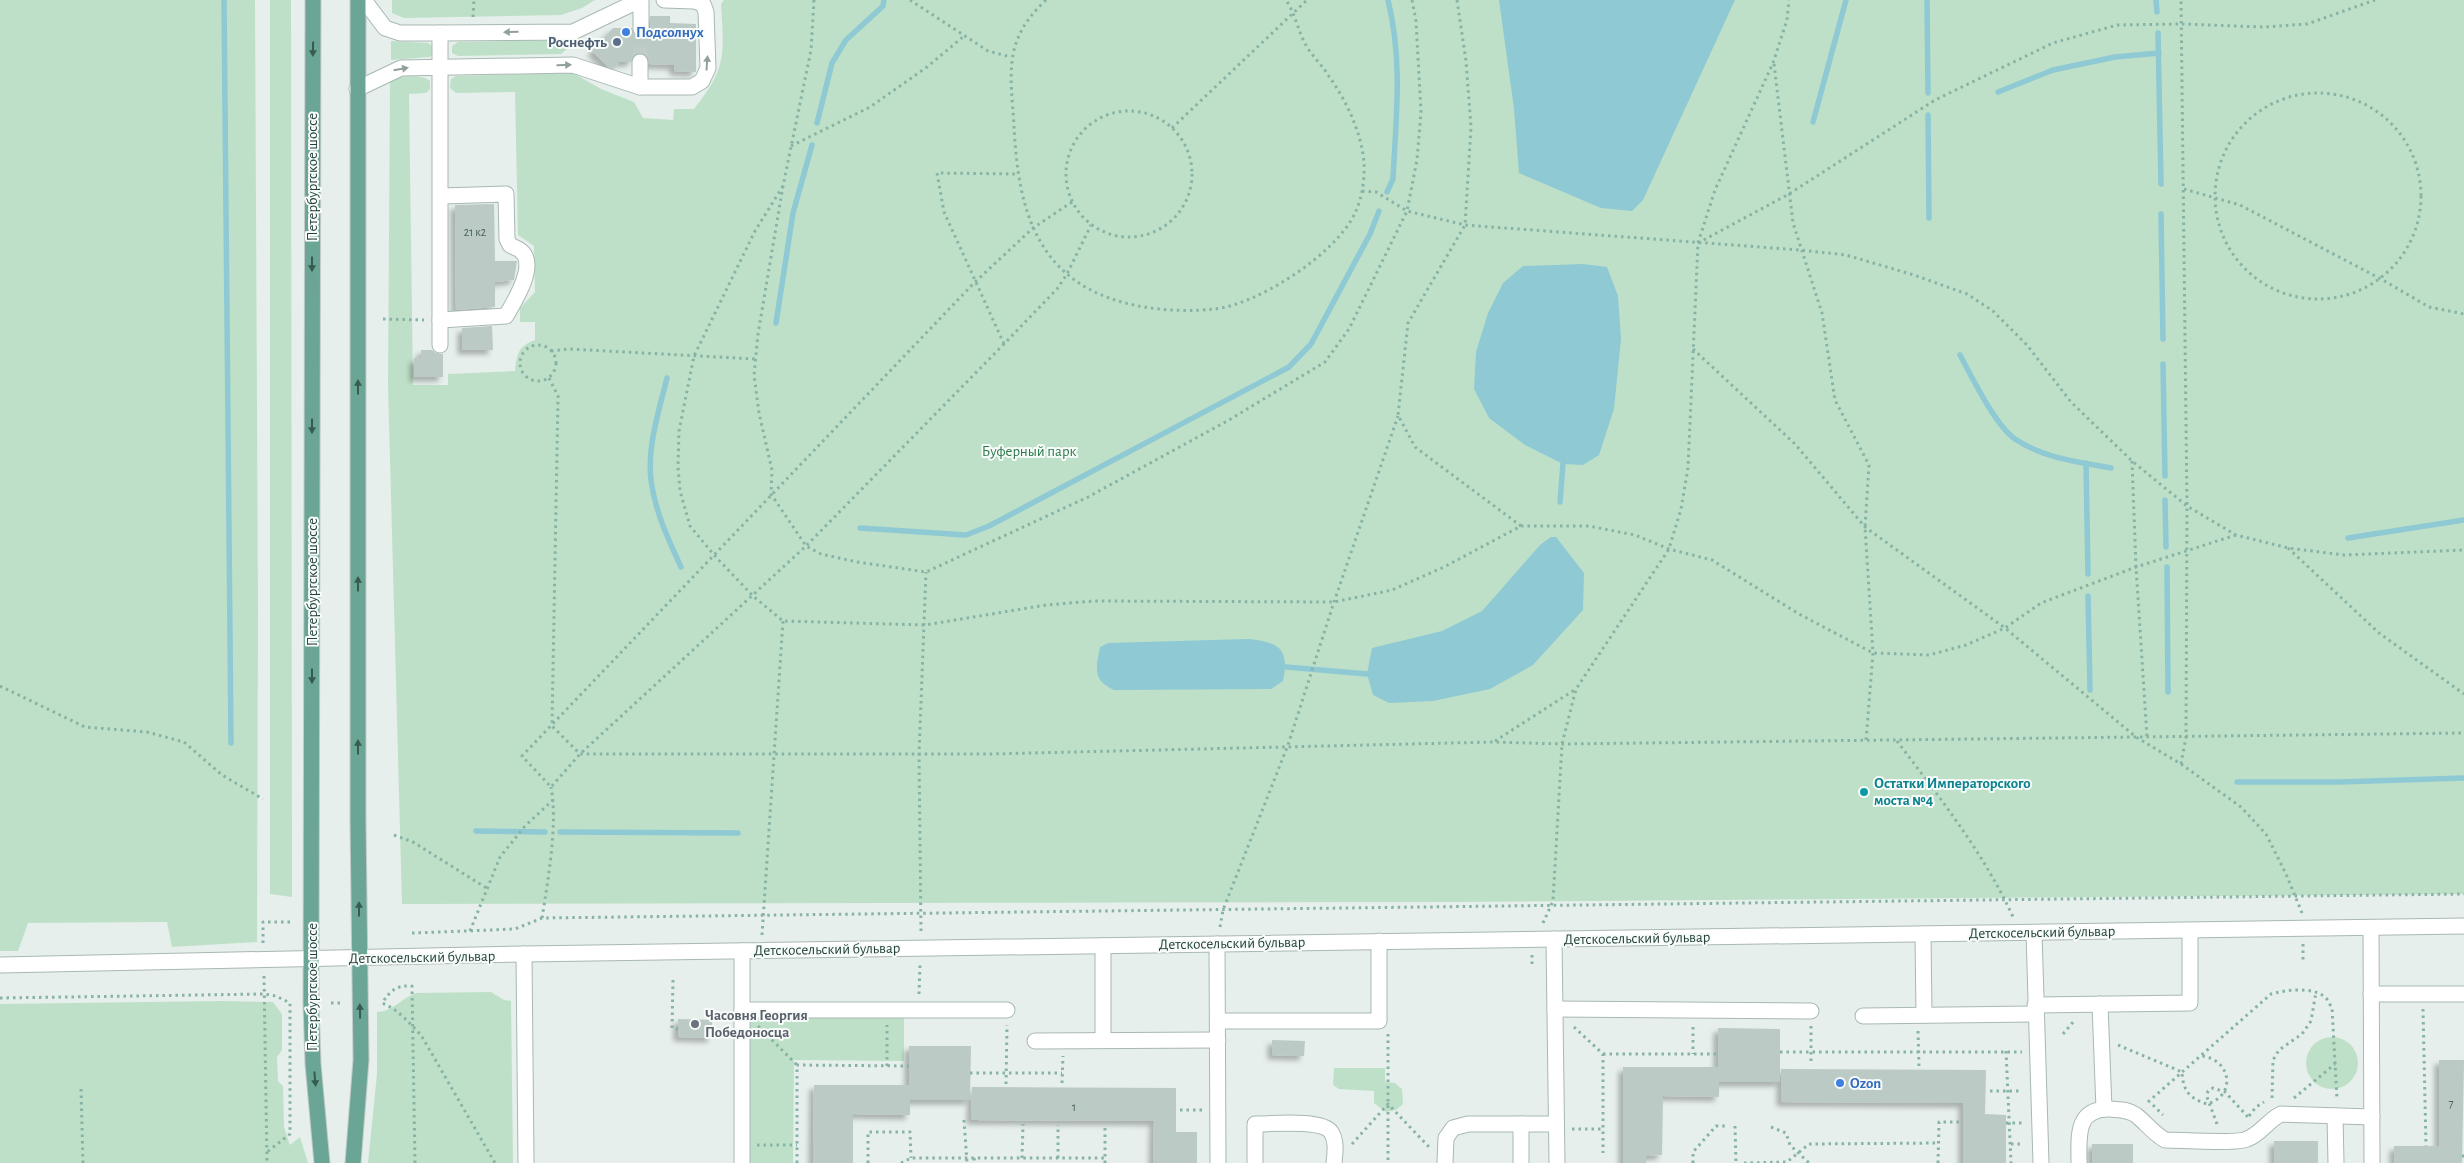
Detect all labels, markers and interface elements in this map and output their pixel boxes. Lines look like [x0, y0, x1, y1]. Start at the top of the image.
place label: Подсолнух [636, 25, 704, 40]
marker: Подсолнух [620, 26, 632, 38]
one-way arrow [502, 28, 518, 36]
place label: Роснефть [548, 35, 607, 50]
marker: Роснефть [611, 36, 623, 48]
one-way arrow [309, 41, 317, 57]
one-way arrow [704, 55, 712, 71]
one-way arrow [556, 61, 572, 69]
one-way arrow [394, 65, 410, 73]
street label: Петербургское шоссе [305, 113, 320, 241]
house number: 21 к2 [464, 226, 487, 238]
one-way arrow [308, 256, 316, 272]
one-way arrow [354, 378, 362, 394]
one-way arrow [308, 418, 316, 434]
park label: Буферный парк [982, 444, 1076, 459]
street label: Петербургское шоссе [305, 518, 320, 646]
one-way arrow [354, 576, 362, 592]
one-way arrow [308, 668, 316, 684]
one-way arrow [354, 738, 362, 754]
place label: Остатки Императорского моста №4 [1874, 776, 2031, 808]
marker: Остатки Императорского моста №4 [1858, 786, 1870, 798]
one-way arrow [355, 901, 363, 917]
street label: Петербургское шоссе [305, 923, 320, 1051]
street label: Детскосельский бульвар [1968, 924, 2116, 941]
street label: Детскосельский бульвар [1563, 930, 1711, 947]
street label: Детскосельский бульвар [1158, 935, 1306, 952]
street label: Детскосельский бульвар [753, 941, 901, 958]
street label: Детскосельский бульвар [348, 949, 496, 966]
one-way arrow [356, 1003, 364, 1019]
place label: Часовня Георгия Победоносца [705, 1008, 808, 1040]
marker: Часовня Георгия Победоносца [689, 1018, 701, 1030]
one-way arrow [311, 1071, 319, 1087]
place label: Ozon [1850, 1076, 1881, 1091]
marker: Ozon [1834, 1077, 1846, 1089]
house number: 7 [2448, 1097, 2454, 1109]
house number: 1 [1072, 1101, 1076, 1113]

